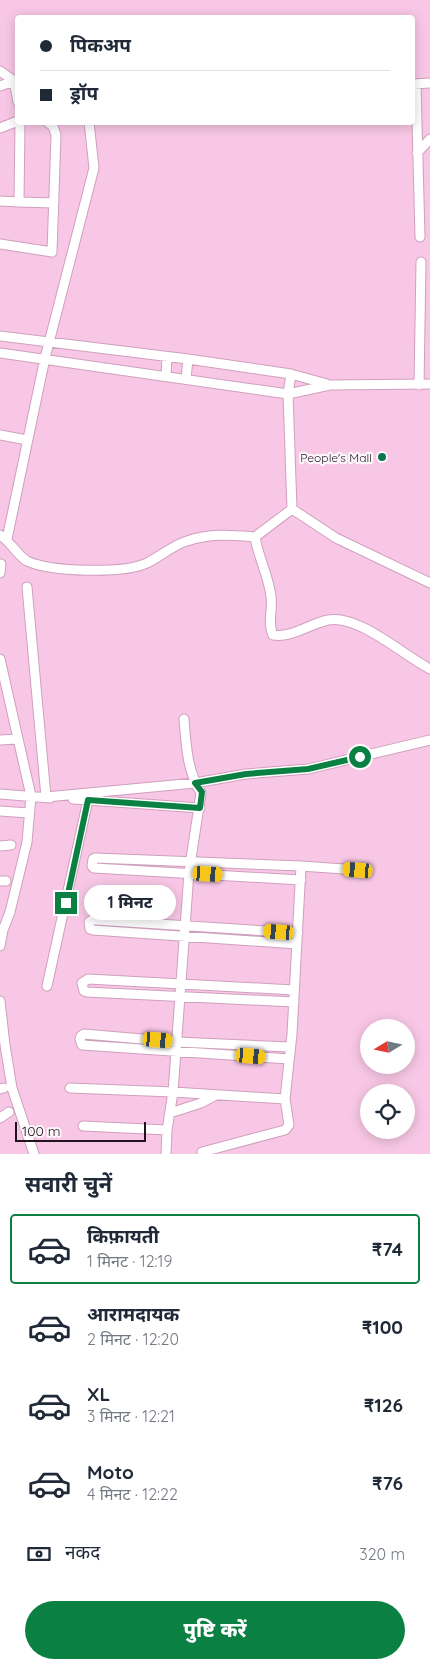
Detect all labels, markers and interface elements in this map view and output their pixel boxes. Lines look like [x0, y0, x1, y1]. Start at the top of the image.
text: पिकअप [70, 33, 131, 57]
text: ड्रॉप [70, 81, 98, 105]
place label: People's Mall [300, 450, 372, 465]
marker: People's Mall [376, 451, 388, 463]
route start [349, 746, 371, 768]
car [342, 861, 373, 879]
car [192, 866, 223, 882]
callout: 1 मिनट [84, 886, 176, 920]
route end [55, 892, 77, 914]
text: 1 मिनट [107, 892, 153, 912]
car [263, 923, 294, 941]
north arrow [360, 1019, 415, 1074]
map controls [360, 1019, 415, 1139]
car [142, 1031, 173, 1049]
car [235, 1047, 266, 1065]
button: locate [360, 1084, 415, 1139]
scale bar [15, 1119, 146, 1142]
text: 100 m [22, 1122, 60, 1140]
text: सवारी चुनें [25, 1170, 112, 1198]
text: किफ़ायती [87, 1224, 159, 1248]
icon: car [27, 1227, 72, 1272]
text: ₹74 [372, 1237, 403, 1261]
text: 1 मिनट · 12:19 [87, 1251, 172, 1271]
text: आरामदायक [87, 1302, 179, 1326]
icon: car [27, 1305, 72, 1350]
text: ₹100 [362, 1315, 403, 1339]
text: 2 मिनट · 12:20 [87, 1329, 179, 1349]
text: XL [87, 1382, 110, 1406]
icon: car [27, 1383, 72, 1428]
text: ₹126 [364, 1393, 403, 1417]
text: 3 मिनट · 12:21 [87, 1406, 175, 1426]
text: Moto [87, 1460, 134, 1484]
icon: car [27, 1461, 72, 1506]
text: ₹76 [372, 1471, 403, 1495]
text: 4 मिनट · 12:22 [87, 1484, 178, 1504]
icon: cash [25, 1540, 53, 1568]
text: नकद [65, 1540, 100, 1564]
text: 320 m [359, 1544, 405, 1564]
button: पुष्टि करें [25, 1601, 405, 1659]

